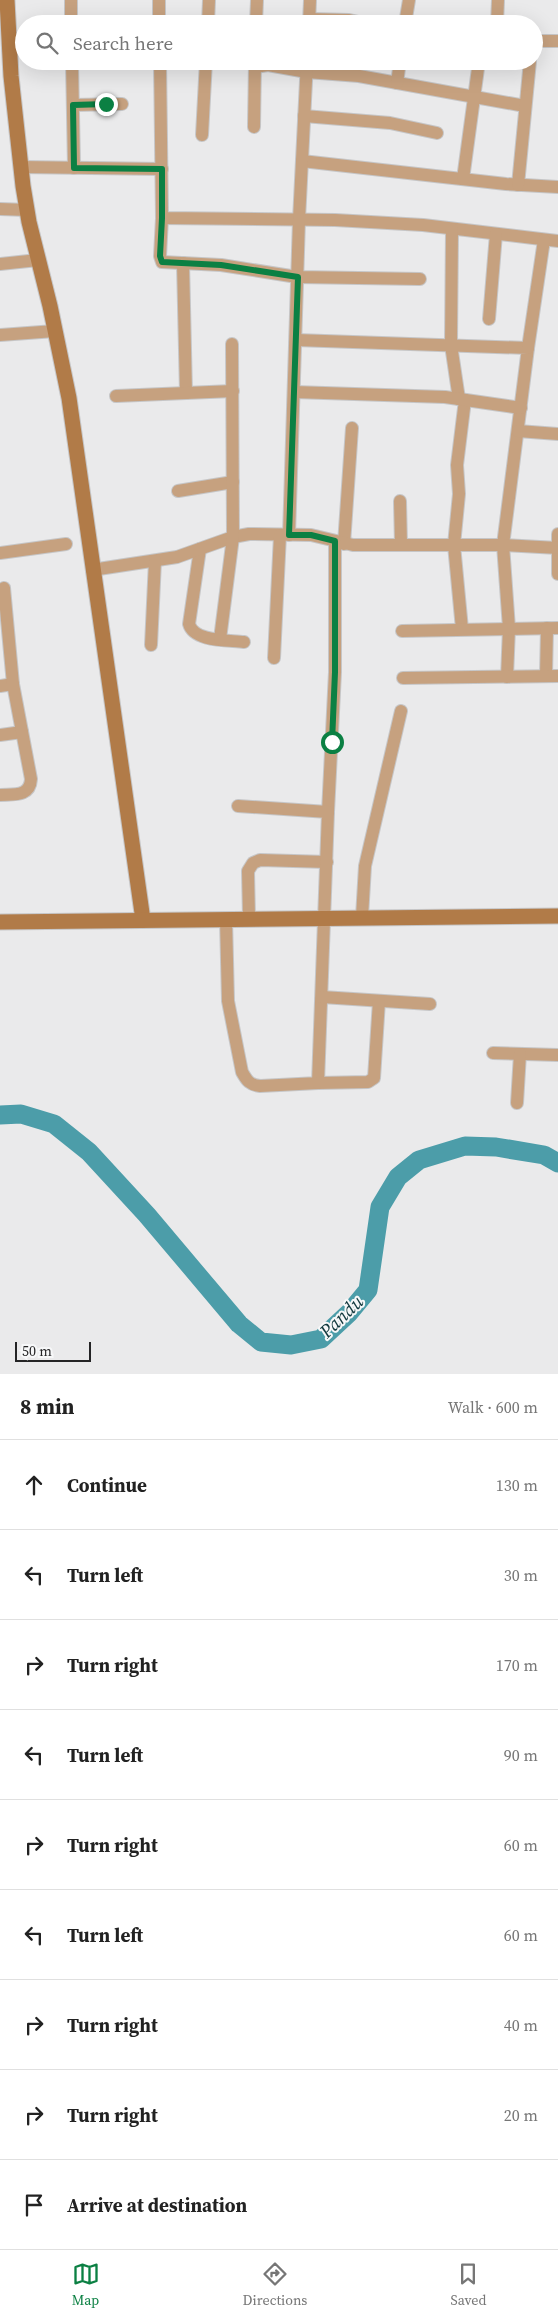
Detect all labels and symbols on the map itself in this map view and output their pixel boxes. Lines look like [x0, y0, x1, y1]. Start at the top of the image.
route end [95, 93, 118, 116]
route start [321, 731, 344, 754]
water label: Pandu [313, 1289, 369, 1344]
scale bar [15, 1339, 91, 1362]

